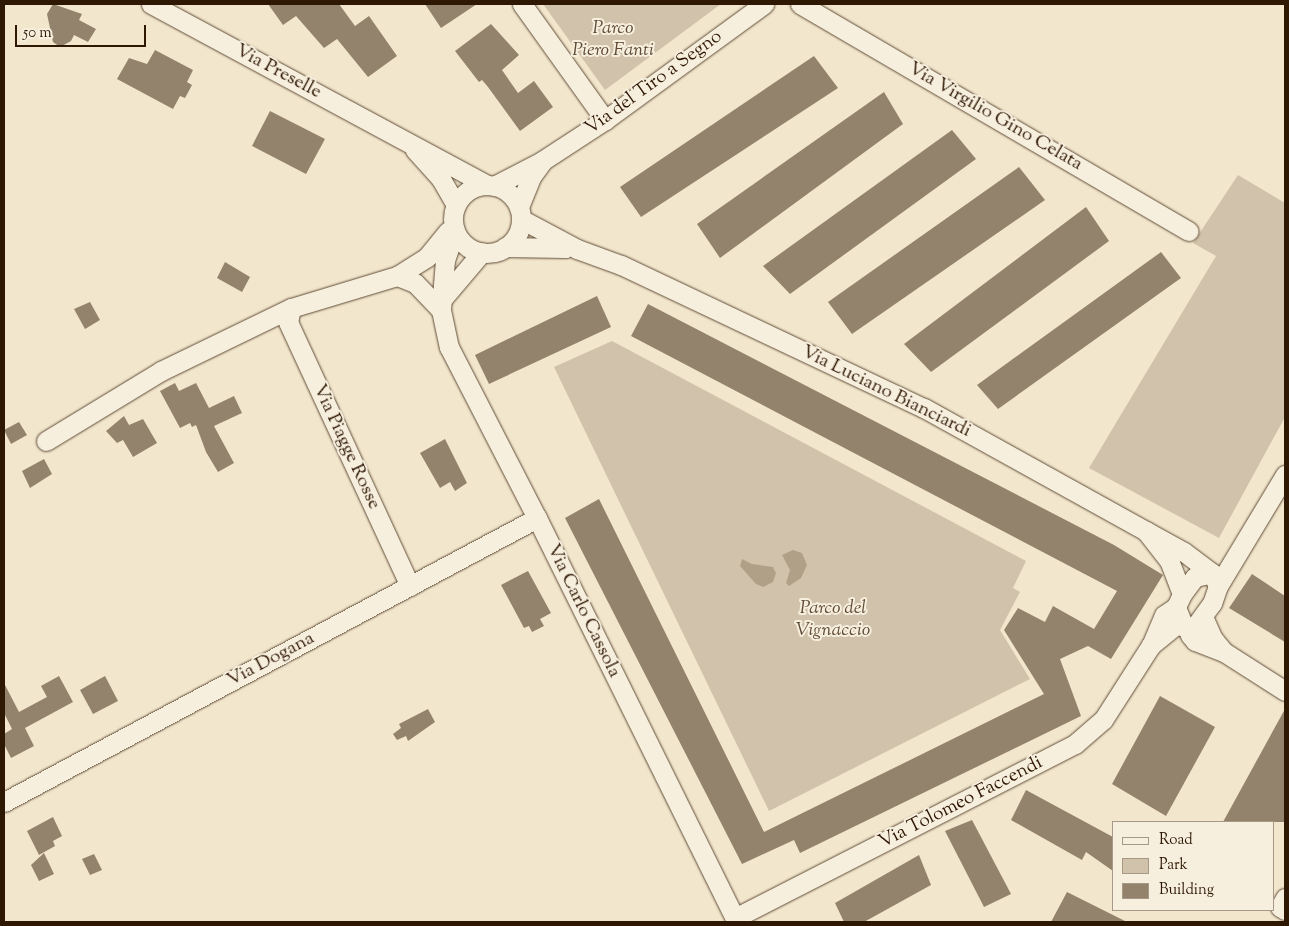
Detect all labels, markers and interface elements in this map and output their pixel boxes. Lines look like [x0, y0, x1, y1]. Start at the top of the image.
scale bar [18, 15, 149, 47]
park label: Parco Piero Fanti [572, 18, 654, 62]
text: 50 m [23, 23, 52, 44]
street label: Via del Tiro a Segno [581, 26, 727, 140]
street label: Via Preselle [231, 40, 325, 104]
street label: Via Virgilio Gino Celata [904, 58, 1086, 176]
street label: Via Luciano Bianciardi [797, 341, 975, 443]
street label: Via Piagge Rosse [307, 381, 385, 513]
street label: Via Carlo Cassola [541, 541, 625, 681]
park label: Parco del Vignaccio [796, 598, 870, 642]
street label: Via Dogana [223, 627, 319, 693]
street label: Via Tolomeo Faccendi [875, 752, 1047, 854]
legend [1112, 821, 1274, 911]
text: Road [1159, 830, 1193, 851]
text: Park [1159, 855, 1188, 876]
text: Building [1159, 880, 1214, 901]

